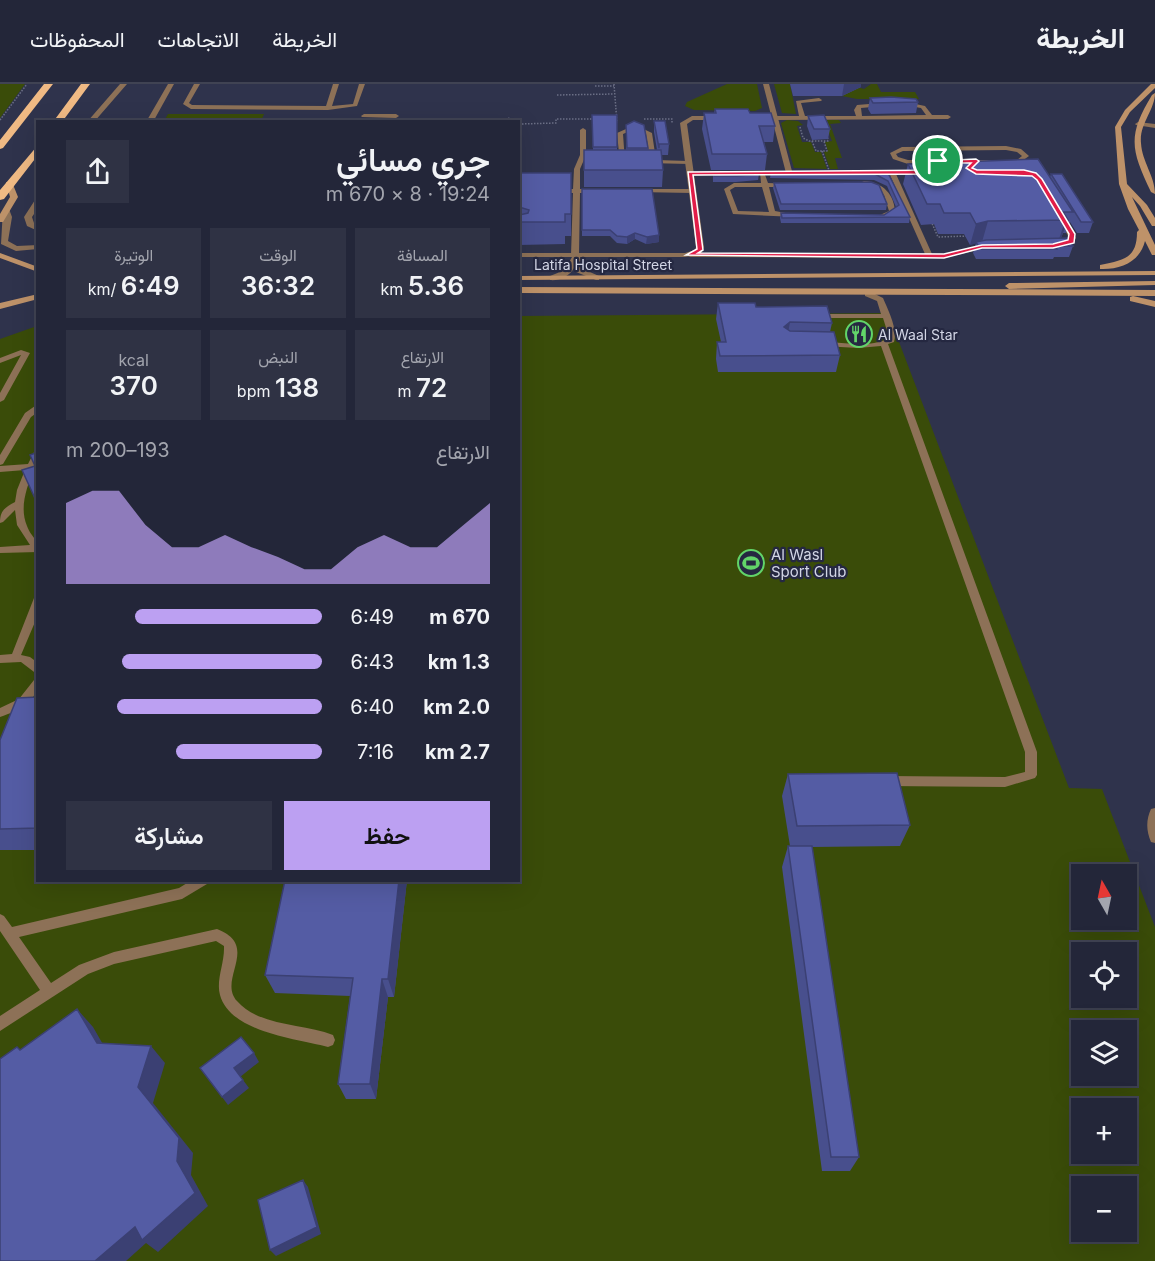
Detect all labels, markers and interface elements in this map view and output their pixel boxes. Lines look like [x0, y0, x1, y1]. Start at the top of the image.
text: الخريطة [1036, 21, 1125, 55]
text: المحفوظات [30, 27, 125, 52]
text: الاتجاهات [158, 27, 239, 52]
text: الخريطة [272, 27, 337, 52]
pin [912, 135, 963, 186]
text: جري مسائي [336, 139, 490, 179]
button: share [66, 140, 129, 203]
icon: arrive [921, 144, 954, 177]
text: 19:24 · 8 × 670 m [326, 182, 490, 206]
text: الوتيرة [114, 245, 153, 265]
text: الوقت [259, 245, 297, 265]
text: المسافة [397, 245, 448, 265]
street label: Latifa Hospital Street [534, 256, 672, 273]
text: 6:49 [121, 270, 180, 301]
text: 36:32 [241, 270, 315, 301]
text: 5.36 [408, 270, 464, 301]
text: /km [88, 279, 121, 299]
text: km [380, 279, 408, 299]
restaurant icon: Al Waal Star [844, 319, 874, 349]
place label: Al Waal Star [878, 326, 958, 343]
text: النبض [258, 347, 298, 367]
text: الارتفاع [401, 347, 444, 367]
text: kcal [118, 350, 149, 370]
text: 370 [110, 370, 158, 401]
text: 138 [275, 372, 319, 403]
text: 72 [416, 372, 447, 403]
text: bpm [237, 381, 275, 401]
text: m [397, 381, 416, 401]
text: 193–200 m [66, 438, 169, 462]
text: الارتفاع [436, 440, 490, 464]
place label: Al Wasl Sport Club [771, 545, 846, 581]
sports icon: Al Wasl Sport Club [736, 548, 766, 578]
text: 6:49 [351, 605, 394, 629]
text: 670 m [429, 605, 490, 629]
text: 6:43 [351, 650, 394, 674]
text: 1.3 km [428, 650, 490, 674]
text: 6:40 [350, 695, 394, 719]
text: 2.0 km [423, 695, 490, 719]
text: 7:16 [357, 740, 394, 764]
text: 2.7 km [425, 740, 490, 764]
button: مشاركة [66, 801, 272, 870]
button: حفظ [284, 801, 490, 870]
north arrow [1071, 864, 1137, 930]
map controls [1071, 864, 1137, 1242]
button: locate [1071, 942, 1137, 1008]
button: layers [1071, 1020, 1137, 1086]
button: + [1071, 1098, 1137, 1164]
button: − [1071, 1176, 1137, 1242]

